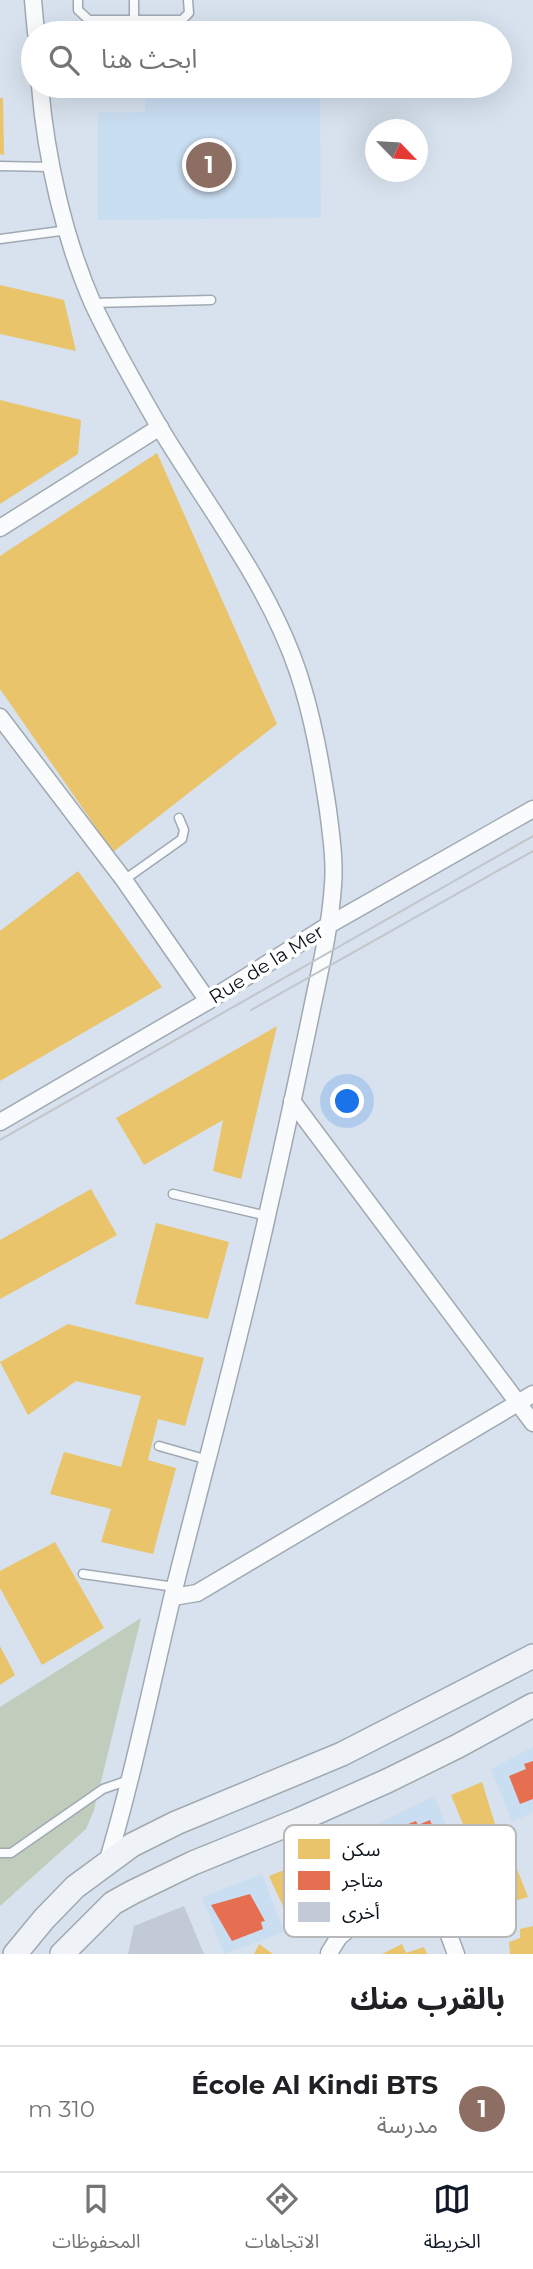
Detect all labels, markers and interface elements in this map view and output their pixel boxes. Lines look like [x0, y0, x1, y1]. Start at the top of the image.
search box [21, 21, 512, 98]
icon: search [45, 41, 83, 79]
text: ابحث هنا [101, 43, 197, 75]
north arrow [365, 119, 428, 182]
pin: 1 [186, 139, 232, 191]
street label: Rue de la Mer [205, 920, 328, 1009]
your location [330, 1084, 364, 1118]
legend [284, 1825, 516, 1937]
text: سكن [342, 1838, 380, 1861]
text: متاجر [341, 1869, 383, 1892]
text: أخرى [342, 1901, 380, 1924]
text: بالقرب منك [350, 1980, 505, 2017]
text: École Al Kindi BTS [191, 2069, 438, 2101]
text: 310 m [28, 2095, 95, 2123]
text: 1 [477, 2095, 487, 2123]
text: مدرسة [377, 2111, 438, 2139]
tab: المحفوظات [52, 2180, 141, 2262]
tab: الاتجاهات [245, 2180, 319, 2262]
tab: الخريطة [424, 2180, 481, 2262]

